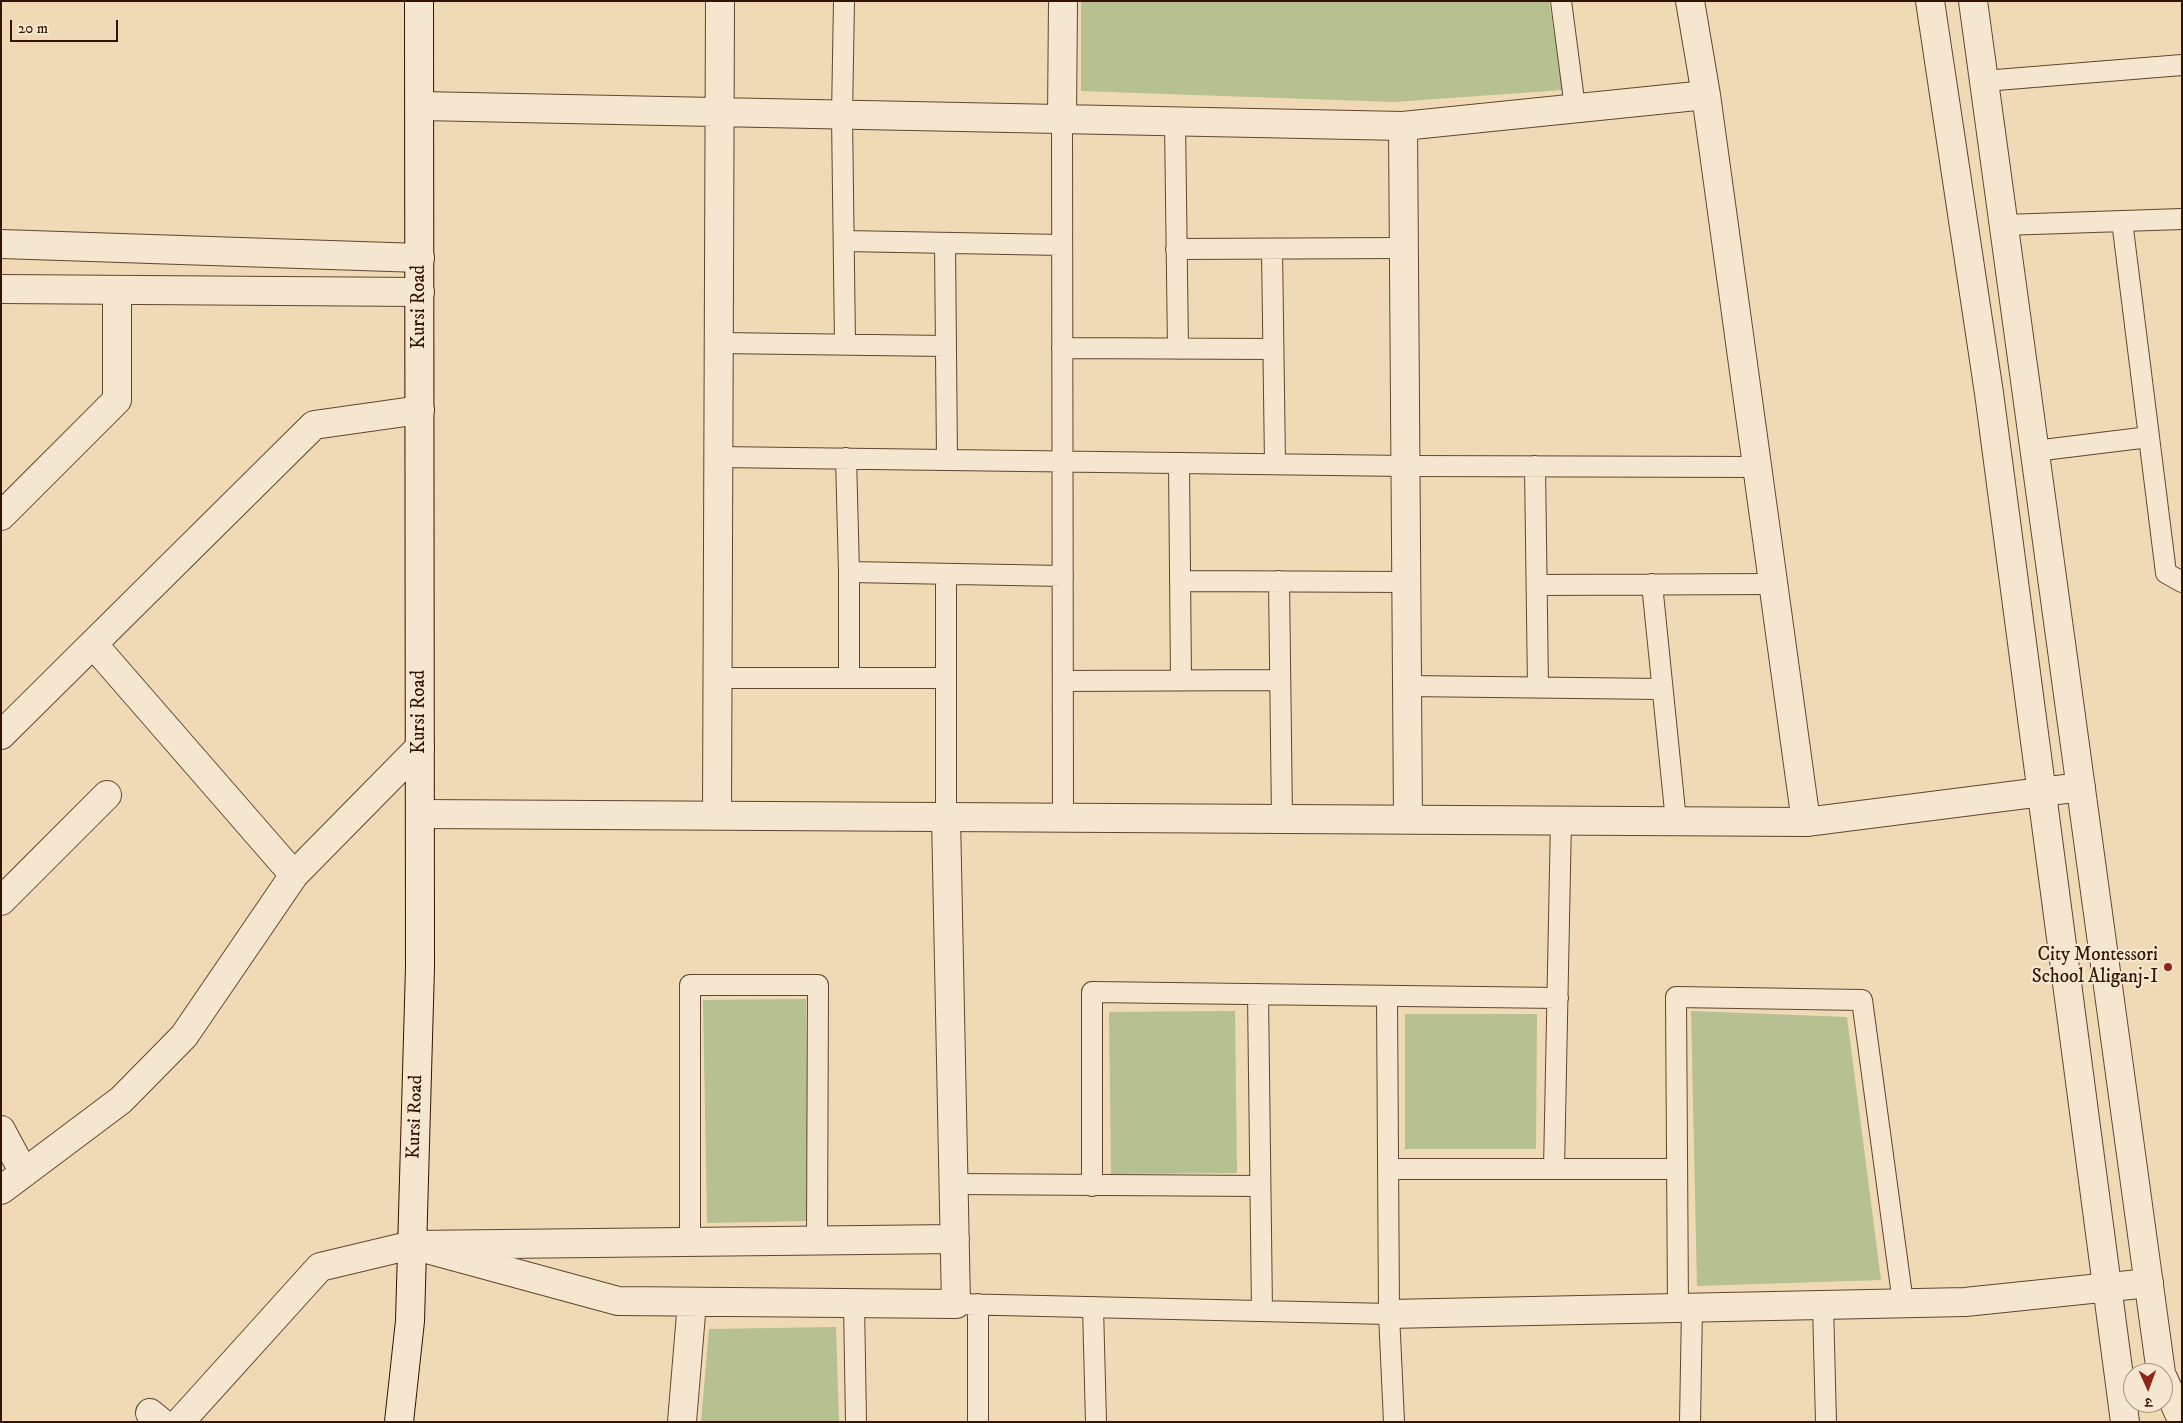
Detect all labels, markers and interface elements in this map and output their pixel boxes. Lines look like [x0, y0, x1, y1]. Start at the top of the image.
scale bar [12, 10, 120, 42]
text: 20 m [18, 19, 48, 38]
street label: Kursi Road [409, 265, 431, 349]
street label: Kursi Road [409, 670, 431, 754]
place label: City Montessori School Aliganj-I [2032, 945, 2158, 989]
marker: City Montessori School Aliganj-I [2162, 961, 2174, 973]
street label: Kursi Road [403, 1075, 429, 1159]
north arrow [2123, 1363, 2173, 1413]
text: उ [2145, 1393, 2152, 1411]

